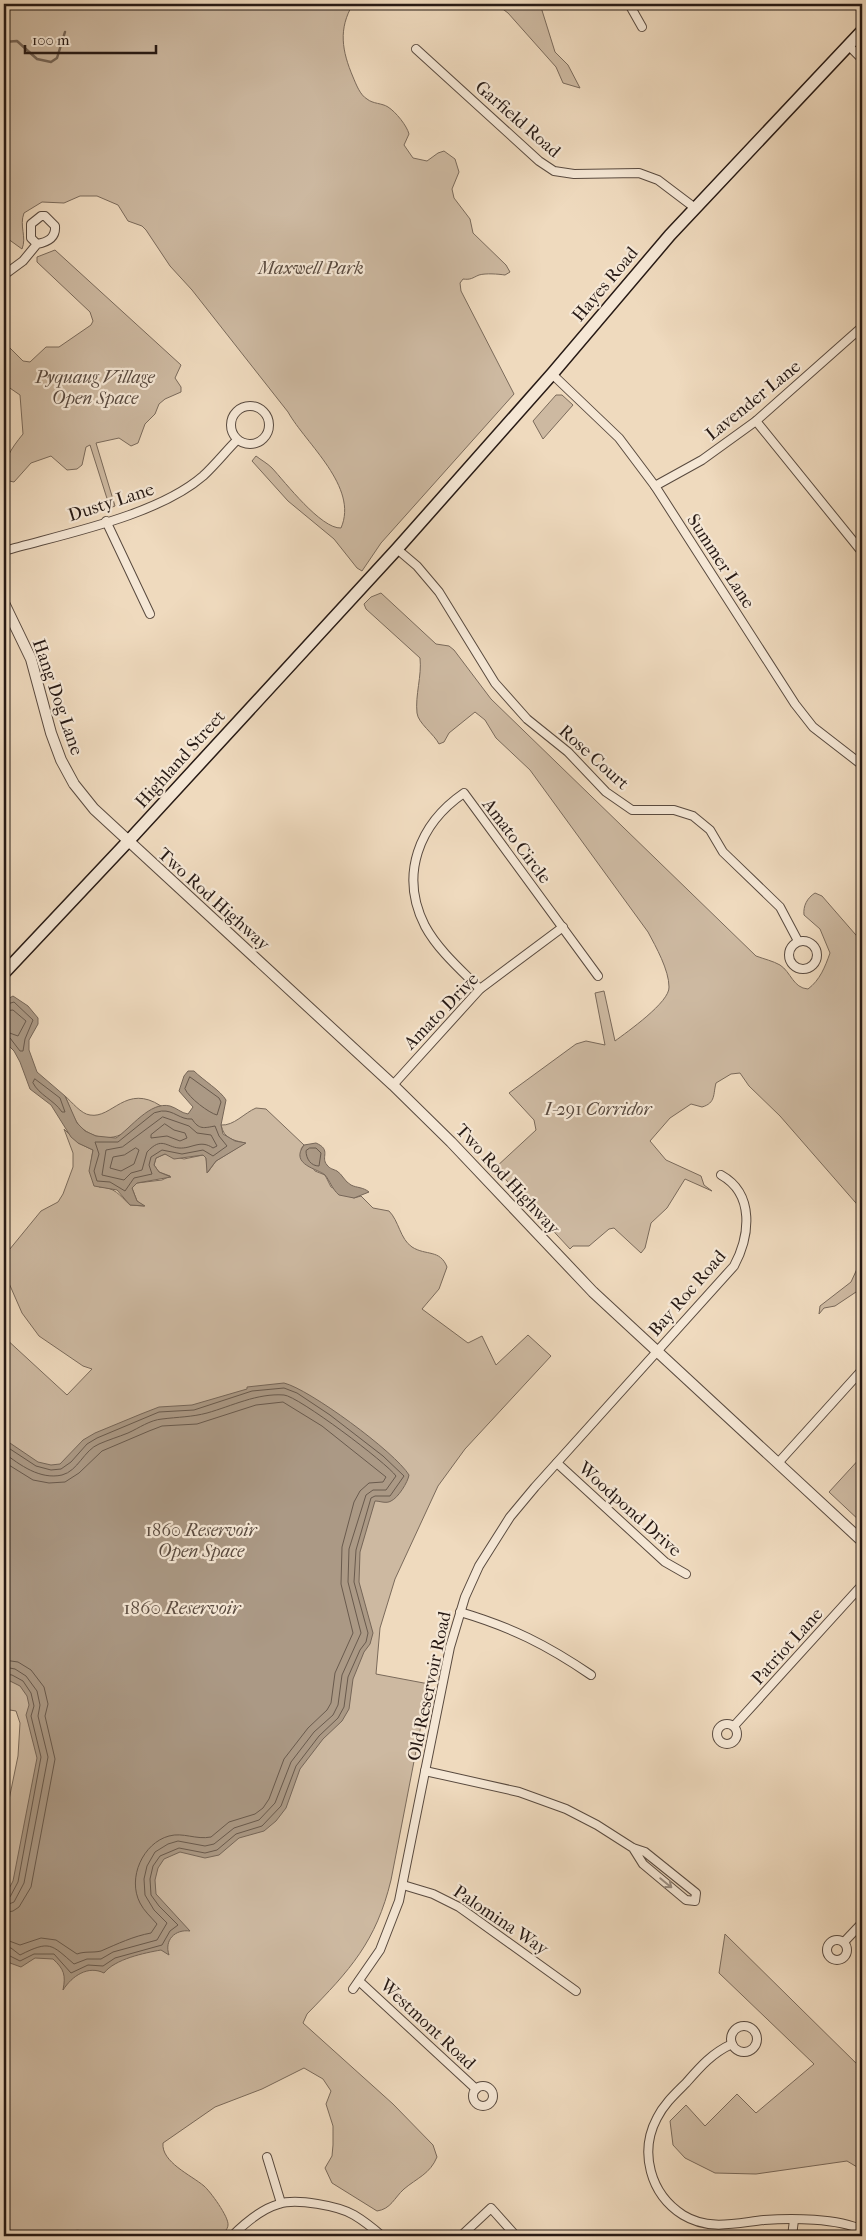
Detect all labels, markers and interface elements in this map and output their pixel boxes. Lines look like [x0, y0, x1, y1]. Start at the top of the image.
scale bar [25, 22, 156, 54]
text: 100 m [32, 31, 70, 49]
street label: Garfield Road [471, 77, 565, 162]
street label: Hayes Road [568, 243, 643, 326]
park label: Maxwell Park [256, 258, 364, 279]
street label: Lavender Lane [702, 356, 805, 445]
park label: Pyquaug Village Open Space [34, 367, 156, 409]
street label: Dusty Lane [66, 479, 157, 526]
street label: Summer Lane [682, 510, 759, 612]
street label: Hang Dog Lane [28, 636, 87, 758]
street label: Highland Street [131, 706, 230, 812]
street label: Rose Court [554, 721, 633, 795]
street label: Amato Circle [477, 794, 555, 888]
street label: Two Rod Highway [153, 844, 275, 956]
street label: Amato Drive [399, 969, 483, 1055]
park label: I-291 Corridor [544, 1099, 653, 1120]
street label: Two Rod Highway [451, 1120, 565, 1240]
street label: Bay Roc Road [644, 1246, 731, 1341]
street label: Woodpond Drive [573, 1457, 686, 1561]
park label: 1860 Reservoir Open Space [146, 1520, 258, 1562]
water label: 1860 Reservoir [123, 1597, 242, 1619]
street label: Patriot Lane [747, 1604, 827, 1689]
street label: Old Reservoir Road [403, 1609, 456, 1763]
one-way arrow [659, 1877, 672, 1888]
street label: Palomina Way [449, 1881, 553, 1961]
street label: Westmont Road [375, 1974, 480, 2074]

